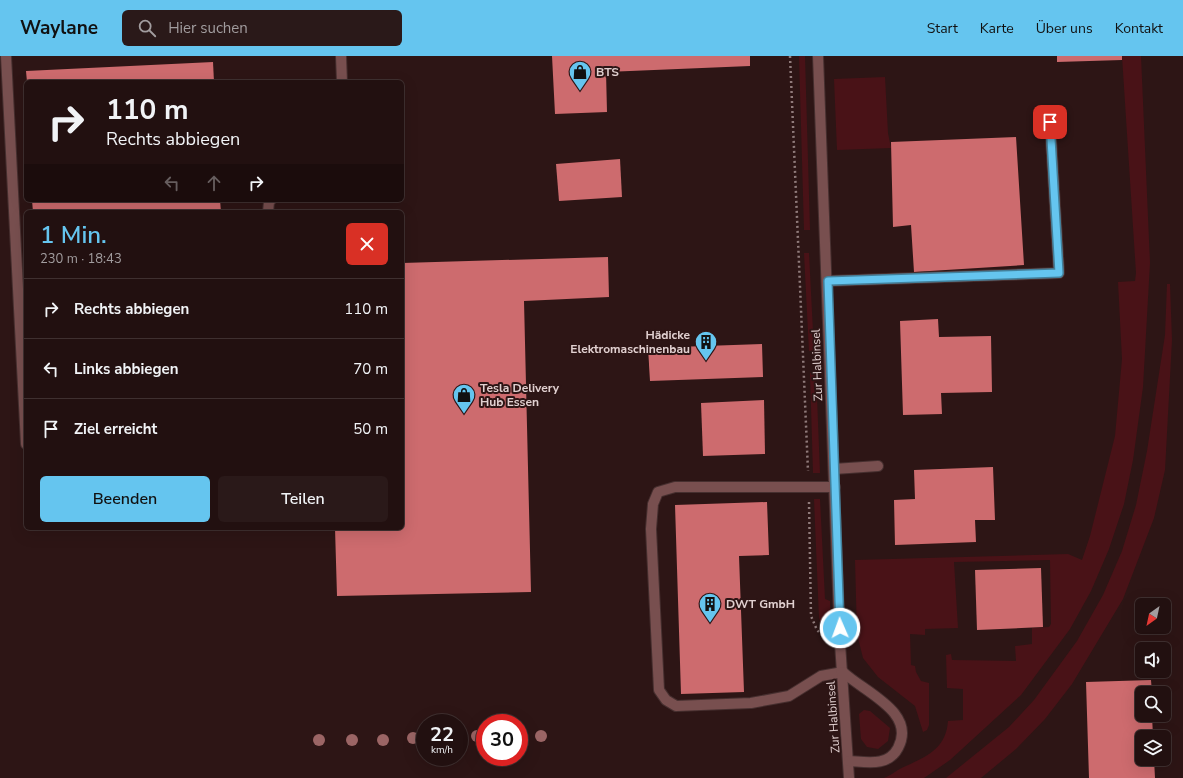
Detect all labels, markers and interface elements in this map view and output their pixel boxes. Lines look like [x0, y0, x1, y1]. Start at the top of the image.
search box [122, 10, 402, 46]
text: Waylane [20, 15, 98, 41]
icon: search [136, 17, 158, 39]
text: Hier suchen [168, 18, 248, 38]
text: Start [927, 19, 958, 38]
text: Karte [980, 19, 1014, 38]
text: Über uns [1036, 19, 1093, 38]
text: Kontakt [1115, 19, 1163, 38]
shop icon: BTS [567, 59, 593, 92]
place label: BTS [596, 64, 619, 80]
text: 110 m [106, 91, 189, 129]
icon: right [40, 96, 92, 148]
pin [1033, 105, 1067, 139]
icon: arrive [1039, 111, 1061, 133]
text: Rechts abbiegen [106, 127, 240, 151]
icon: left [161, 172, 183, 194]
icon: ahead [203, 172, 225, 194]
icon: right [245, 172, 267, 194]
text: 1 Min. [40, 219, 107, 251]
button: close [346, 223, 388, 265]
text: 230 m · 18:43 [40, 250, 122, 268]
icon: right [40, 298, 62, 320]
text: Rechts abbiegen [74, 299, 189, 319]
text: 110 m [344, 299, 388, 319]
place label: Hädicke Elektromaschinenbau [570, 327, 690, 357]
street label: Zur Halbinsel [808, 328, 826, 401]
building icon: Hädicke Elektromaschinenbau [693, 329, 719, 362]
icon: left [40, 358, 62, 380]
text: Links abbiegen [74, 359, 178, 379]
text: 70 m [353, 359, 388, 379]
place label: Tesla Delivery Hub Essen [480, 380, 560, 410]
shop icon: Tesla Delivery Hub Essen [451, 382, 477, 415]
icon: arrive [40, 418, 62, 440]
text: Ziel erreicht [74, 419, 157, 439]
text: 50 m [353, 419, 388, 439]
button: Beenden [40, 476, 210, 522]
button: Teilen [218, 476, 388, 522]
building icon: DWT GmbH [697, 591, 723, 624]
place label: DWT GmbH [726, 596, 795, 612]
north arrow [1135, 598, 1171, 634]
map controls [1135, 598, 1171, 766]
position arrow [819, 607, 861, 649]
button: sound [1135, 642, 1171, 678]
street label: Zur Halbinsel [822, 680, 844, 754]
button: search [1135, 686, 1171, 722]
speed limit sign: 30 [476, 714, 528, 766]
text: 22 [430, 721, 454, 748]
button: layers [1135, 730, 1171, 766]
text: km/h [431, 743, 453, 757]

